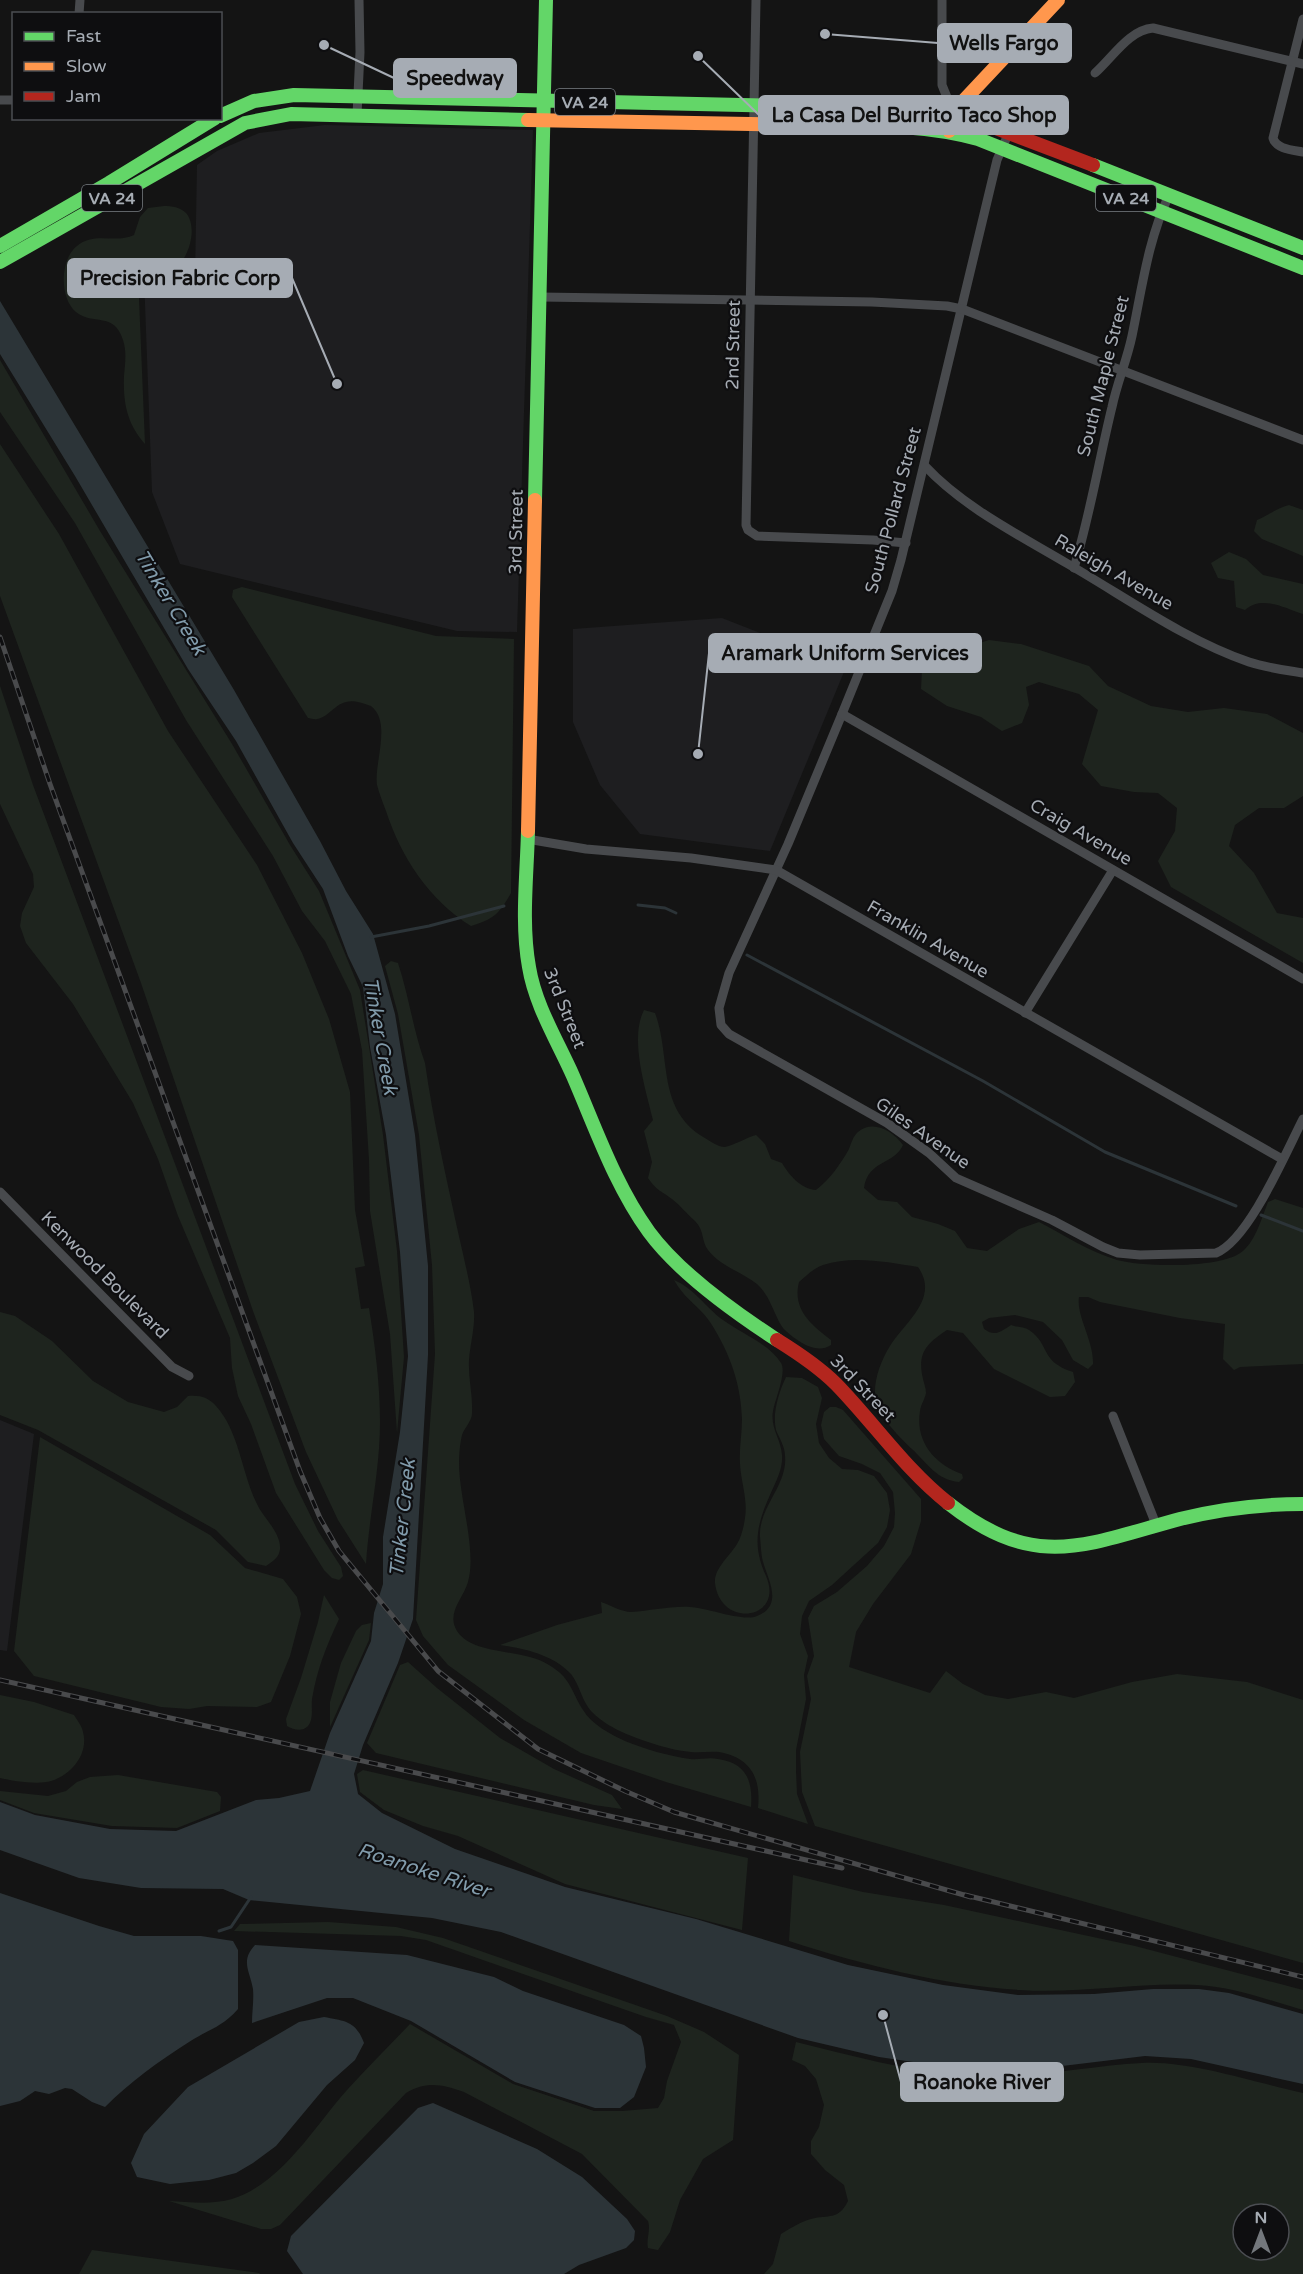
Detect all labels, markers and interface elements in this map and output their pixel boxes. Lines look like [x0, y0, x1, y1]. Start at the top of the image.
legend [12, 12, 222, 120]
callout: Wells Fargo [938, 24, 1071, 62]
text: Fast [66, 25, 101, 47]
text: Wells Fargo [949, 32, 1059, 56]
text: Slow [66, 55, 107, 77]
callout: Speedway [394, 59, 516, 97]
text: Speedway [406, 67, 504, 91]
text: Jam [66, 85, 101, 107]
road number: VA 24 [555, 89, 615, 115]
callout: La Casa Del Burrito Taco Shop [759, 96, 1068, 134]
text: La Casa Del Burrito Taco Shop [771, 104, 1057, 128]
road number: VA 24 [82, 185, 142, 211]
road number: VA 24 [1096, 185, 1156, 211]
callout: Precision Fabric Corp [68, 259, 292, 297]
text: Precision Fabric Corp [80, 267, 281, 291]
street label: South Maple Street [1072, 293, 1134, 459]
street label: 2nd Street [721, 300, 745, 390]
street label: South Pollard Street [860, 424, 926, 596]
street label: 3rd Street [504, 489, 528, 575]
street label: Raleigh Avenue [1051, 529, 1177, 615]
water label: Tinker Creek [129, 545, 212, 661]
callout: Aramark Uniform Services [709, 634, 981, 672]
text: Aramark Uniform Services [721, 642, 969, 666]
street label: Craig Avenue [1026, 794, 1136, 870]
street label: Franklin Avenue [863, 895, 993, 983]
street label: 3rd Street [539, 964, 591, 1052]
water label: Tinker Creek [358, 976, 403, 1099]
street label: Giles Avenue [871, 1092, 975, 1174]
street label: Kenwood Boulevard [37, 1207, 173, 1343]
street label: 3rd Street [825, 1350, 901, 1426]
water label: Tinker Creek [385, 1456, 421, 1578]
water label: Roanoke River [354, 1838, 495, 1904]
callout: Roanoke River [901, 2063, 1063, 2101]
text: Roanoke River [913, 2071, 1051, 2095]
north arrow [1231, 2202, 1291, 2262]
text: N [1255, 2208, 1267, 2228]

